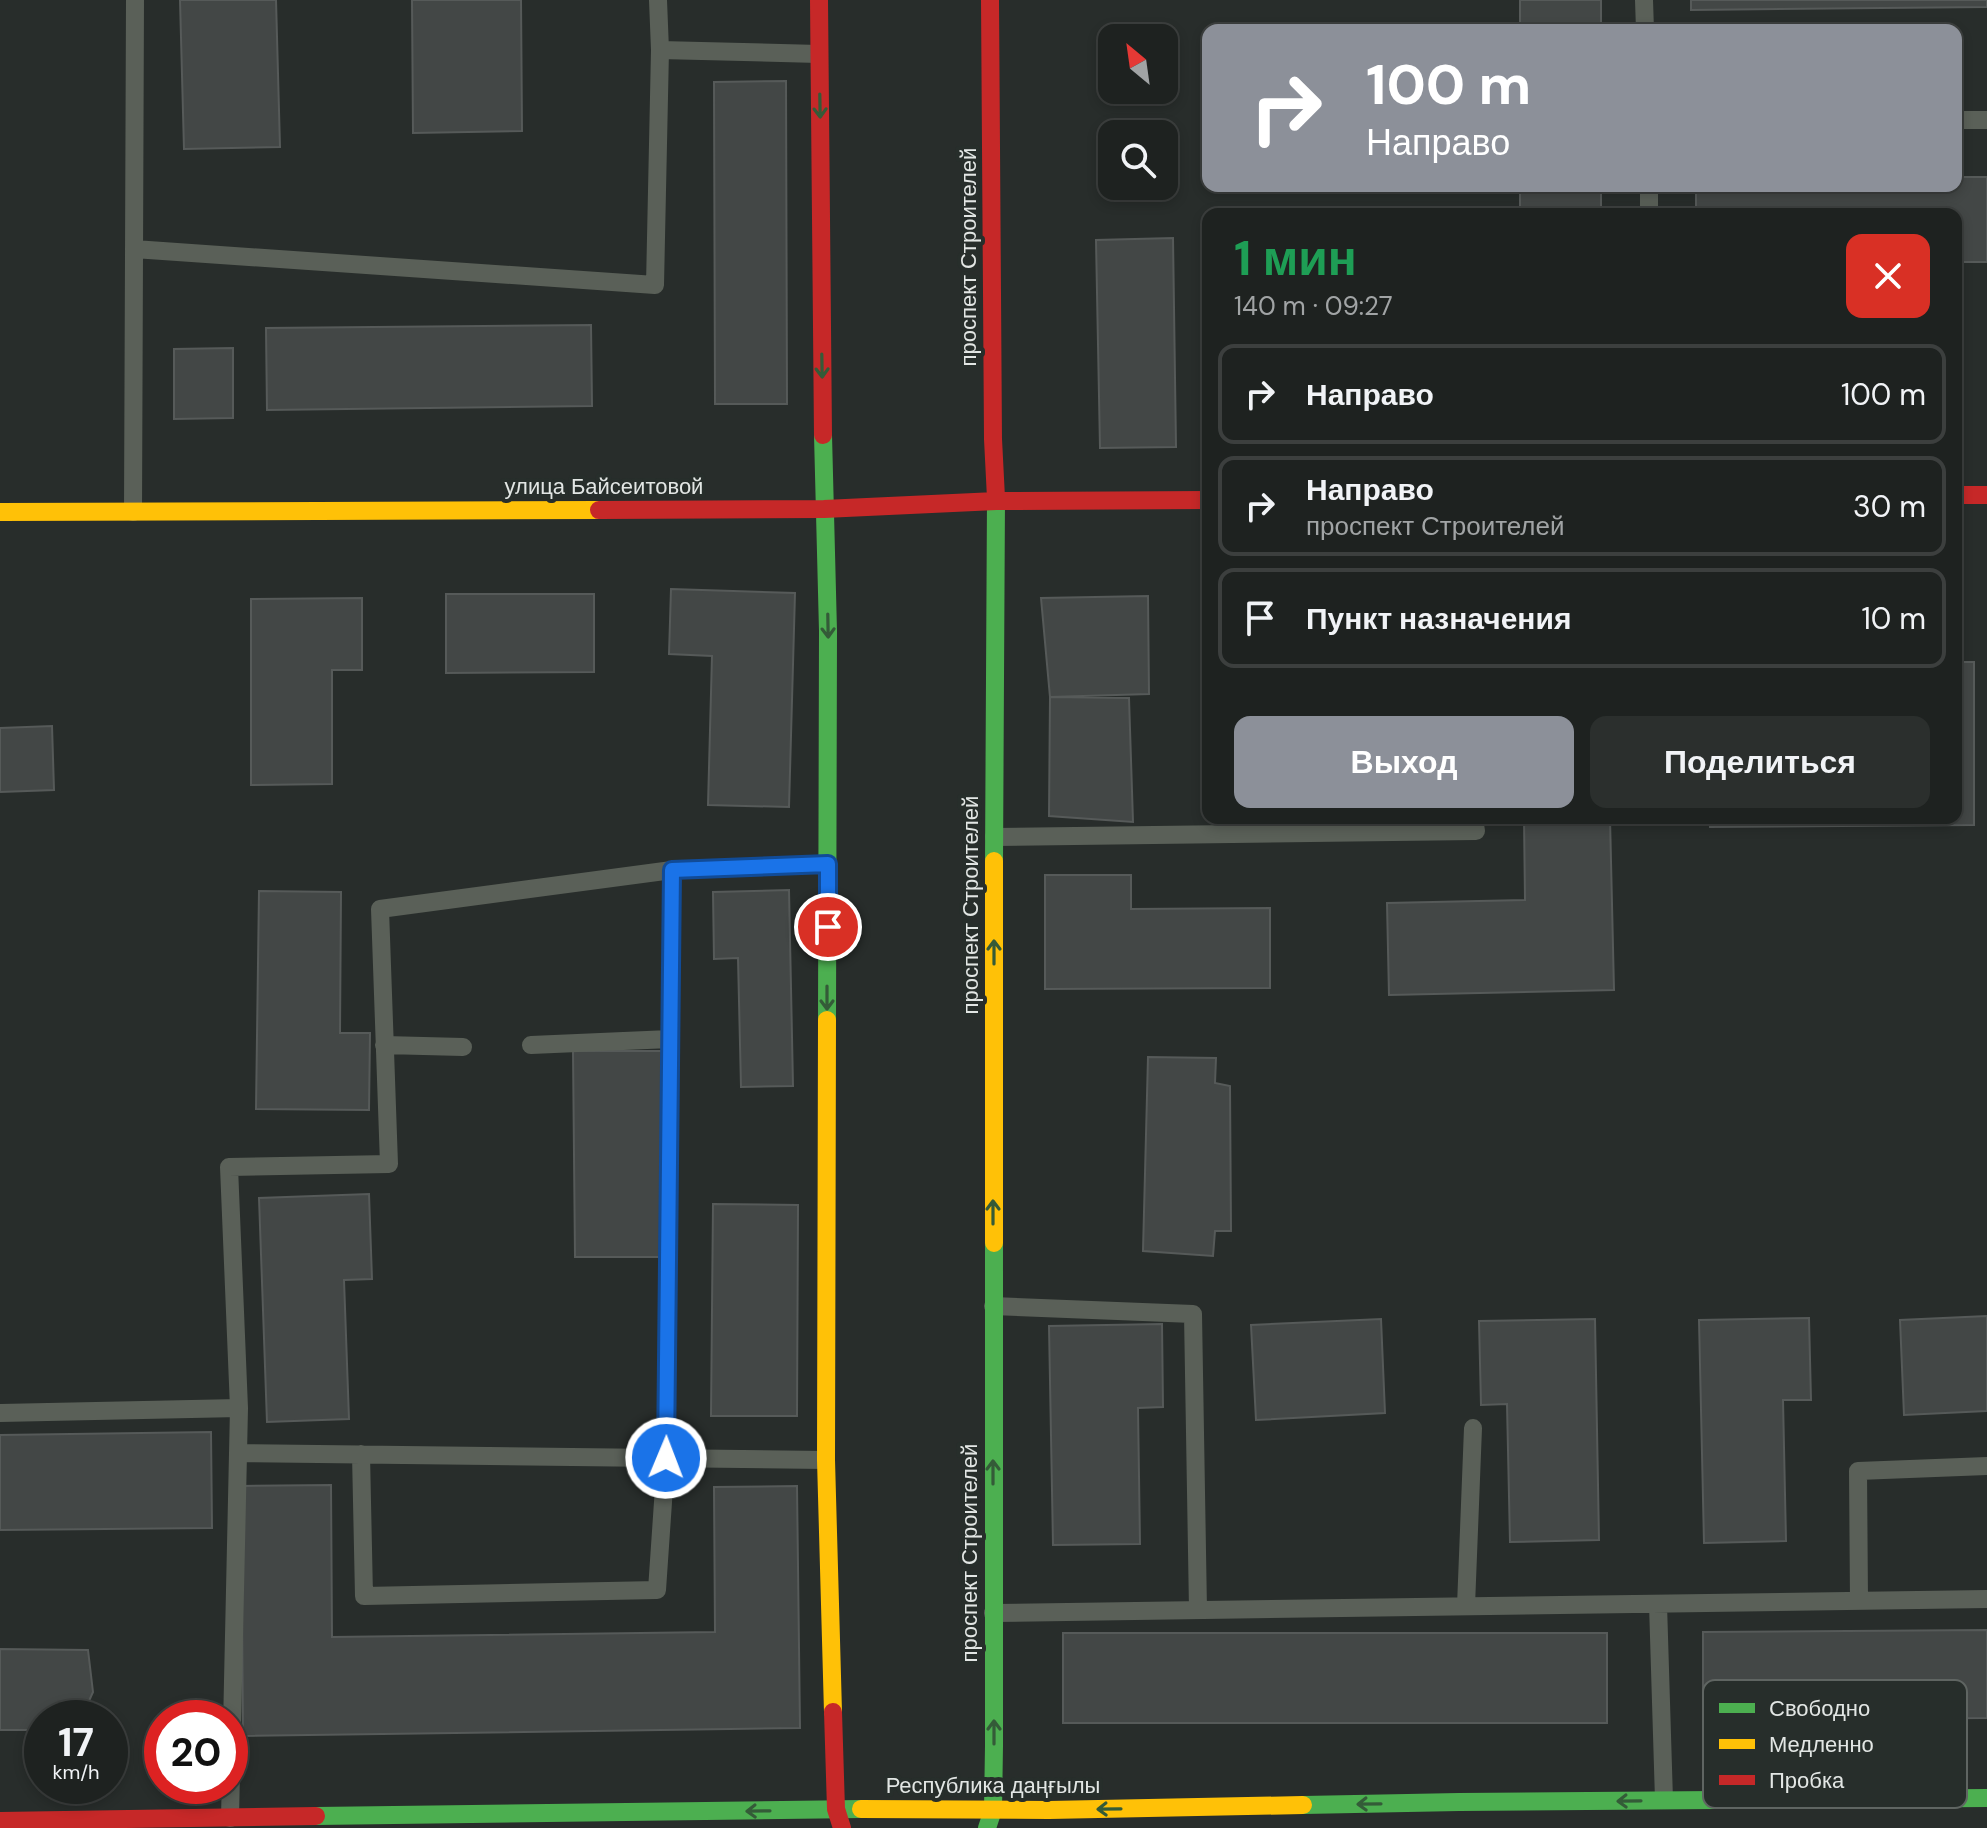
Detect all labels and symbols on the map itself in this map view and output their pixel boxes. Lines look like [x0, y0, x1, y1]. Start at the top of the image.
north arrow [1098, 24, 1178, 104]
one-way arrow [812, 92, 827, 119]
street label: проспект Строителей [954, 148, 983, 366]
one-way arrow [814, 352, 830, 379]
street label: улица Байсеитовой [505, 472, 703, 501]
one-way arrow [820, 612, 836, 639]
street label: проспект Строителей [956, 796, 985, 1014]
pin [794, 893, 862, 961]
one-way arrow [986, 939, 1002, 966]
one-way arrow [819, 984, 835, 1011]
one-way arrow [985, 1199, 1001, 1226]
position arrow [624, 1416, 708, 1500]
street label: проспект Строителей [955, 1444, 984, 1662]
one-way arrow [985, 1459, 1001, 1486]
legend [1703, 1680, 1967, 1808]
text: Свободно [1769, 1694, 1870, 1723]
speed limit sign: 20 [144, 1700, 248, 1804]
one-way arrow [986, 1719, 1002, 1746]
text: Медленно [1769, 1730, 1874, 1759]
text: Пробка [1769, 1766, 1845, 1795]
street label: Республика даңғылы [886, 1771, 1100, 1800]
one-way arrow [1616, 1793, 1643, 1808]
one-way arrow [1356, 1796, 1383, 1812]
one-way arrow [1096, 1801, 1123, 1817]
one-way arrow [745, 1803, 772, 1819]

